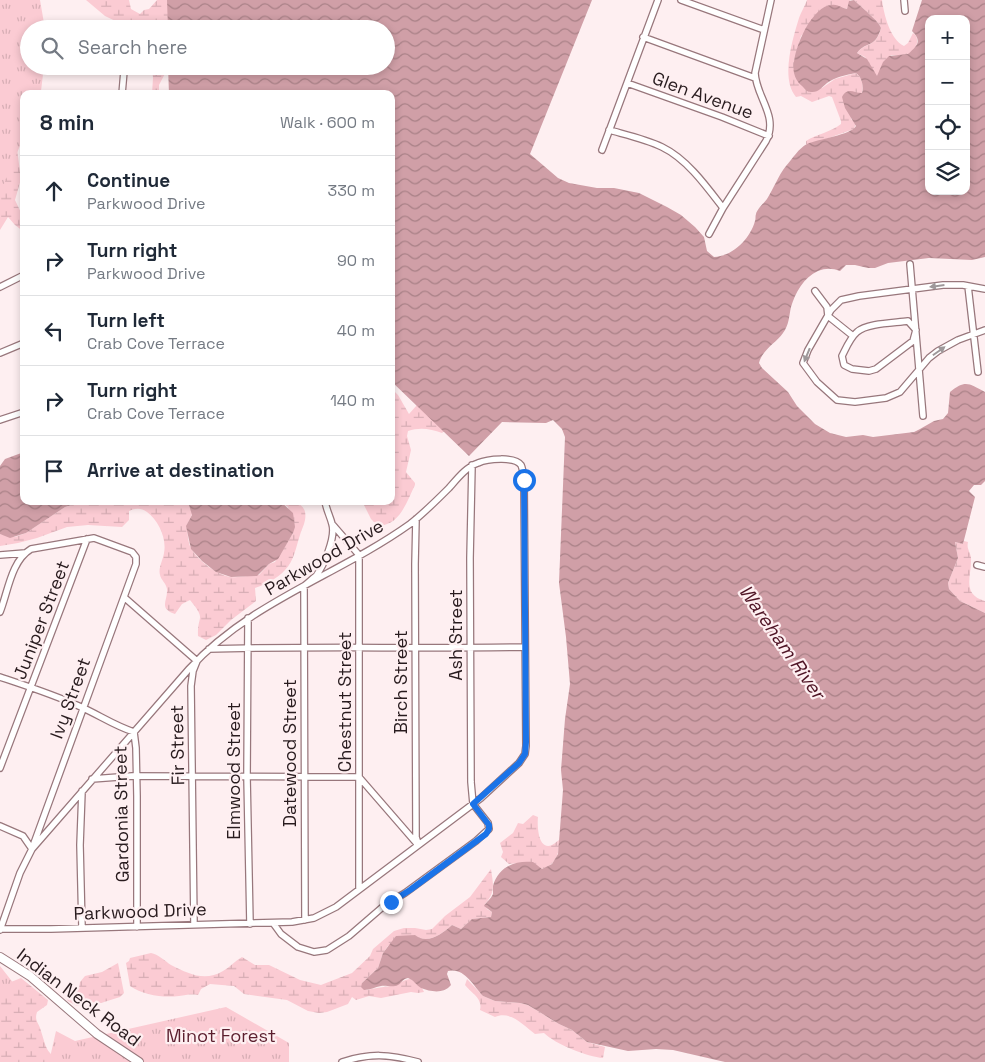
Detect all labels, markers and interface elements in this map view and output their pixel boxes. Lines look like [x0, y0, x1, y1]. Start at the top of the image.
map controls [925, 15, 970, 195]
button: + [925, 15, 970, 60]
search box [20, 20, 395, 75]
icon: search [38, 34, 66, 62]
text: Search here [78, 35, 188, 60]
button: − [925, 60, 970, 105]
street label: Glen Avenue [649, 66, 757, 124]
button: locate [925, 105, 970, 150]
text: 8 min [40, 109, 94, 136]
text: Walk · 600 m [280, 112, 375, 133]
button: layers [925, 150, 970, 195]
text: Continue [87, 168, 170, 193]
icon: ahead [40, 177, 68, 205]
text: 330 m [328, 180, 375, 201]
text: Parkwood Drive [87, 193, 205, 214]
text: Turn right [87, 238, 177, 263]
icon: right [40, 247, 68, 275]
text: 90 m [337, 250, 375, 271]
text: Parkwood Drive [87, 263, 205, 284]
one-way arrow [928, 282, 944, 290]
text: Turn left [87, 308, 165, 333]
icon: left [40, 317, 68, 345]
text: 40 m [337, 320, 375, 341]
text: Crab Cove Terrace [87, 333, 225, 354]
one-way arrow [932, 346, 945, 356]
one-way arrow [803, 348, 811, 363]
text: Turn right [87, 378, 177, 403]
icon: right [40, 387, 68, 415]
text: 140 m [330, 390, 375, 411]
text: Crab Cove Terrace [87, 403, 225, 424]
icon: arrive [40, 457, 68, 485]
text: Arrive at destination [87, 458, 275, 483]
route start [513, 469, 536, 492]
street label: Parkwood Drive [261, 514, 387, 600]
street label: Juniper Street [8, 557, 74, 683]
water label: Wareham River [733, 580, 832, 706]
street label: Ash Street [444, 589, 467, 681]
street label: Birch Street [389, 630, 412, 734]
street label: Chestnut Street [333, 632, 356, 772]
street label: Ivy Street [45, 654, 95, 742]
street label: Datewood Street [278, 679, 301, 827]
street label: Elmwood Street [222, 702, 245, 840]
street label: Fir Street [165, 705, 189, 785]
street label: Gardonia Street [108, 745, 134, 883]
route end [380, 891, 403, 914]
street label: Parkwood Drive [73, 897, 207, 925]
street label: Indian Neck Road [12, 943, 146, 1051]
park label: Minot Forest [166, 1024, 276, 1047]

